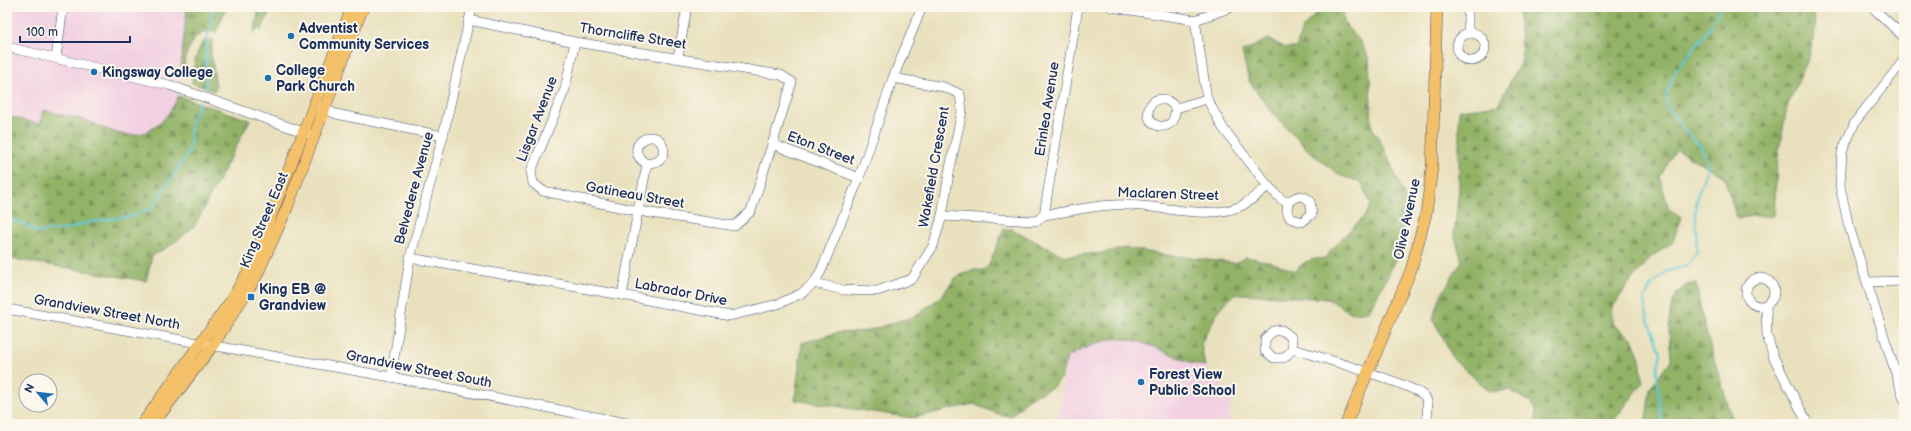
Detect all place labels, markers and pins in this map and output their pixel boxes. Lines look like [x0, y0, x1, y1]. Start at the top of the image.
place label: Adventist Community Services [298, 20, 429, 53]
marker: Adventist Community Services [286, 31, 296, 41]
place label: College Park Church [276, 62, 355, 95]
place label: Kingsway College [102, 64, 213, 81]
marker: Kingsway College [89, 67, 99, 77]
marker: College Park Church [263, 73, 273, 83]
place label: King EB @ Grandview [259, 281, 327, 314]
marker: King EB @ Grandview [246, 292, 256, 302]
place label: Forest View Public School [1149, 366, 1236, 399]
marker: Forest View Public School [1136, 377, 1146, 387]

